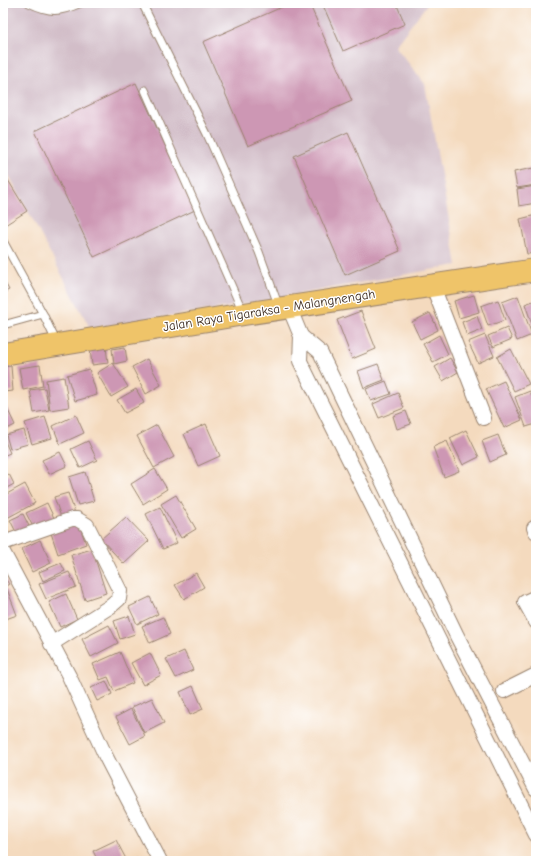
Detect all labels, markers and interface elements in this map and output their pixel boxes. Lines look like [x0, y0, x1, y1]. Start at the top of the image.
street label: Jalan Raya Tigaraksa - Malangnengah [162, 286, 376, 334]

